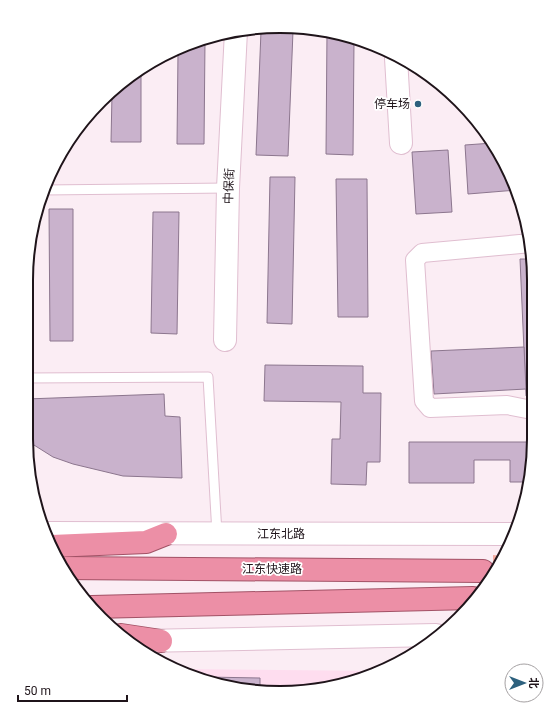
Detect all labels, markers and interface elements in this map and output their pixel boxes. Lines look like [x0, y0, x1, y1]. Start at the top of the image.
place label: 停车场 [374, 97, 410, 111]
marker: 停车场 [413, 99, 423, 109]
street label: 中保街 [221, 168, 237, 204]
street label: 江东北路 [257, 527, 305, 541]
street label: 江东快速路 [242, 562, 302, 576]
north arrow [504, 663, 544, 703]
scale bar [18, 677, 127, 703]
text: 北 [527, 678, 540, 689]
text: 50 m [24, 684, 51, 698]

